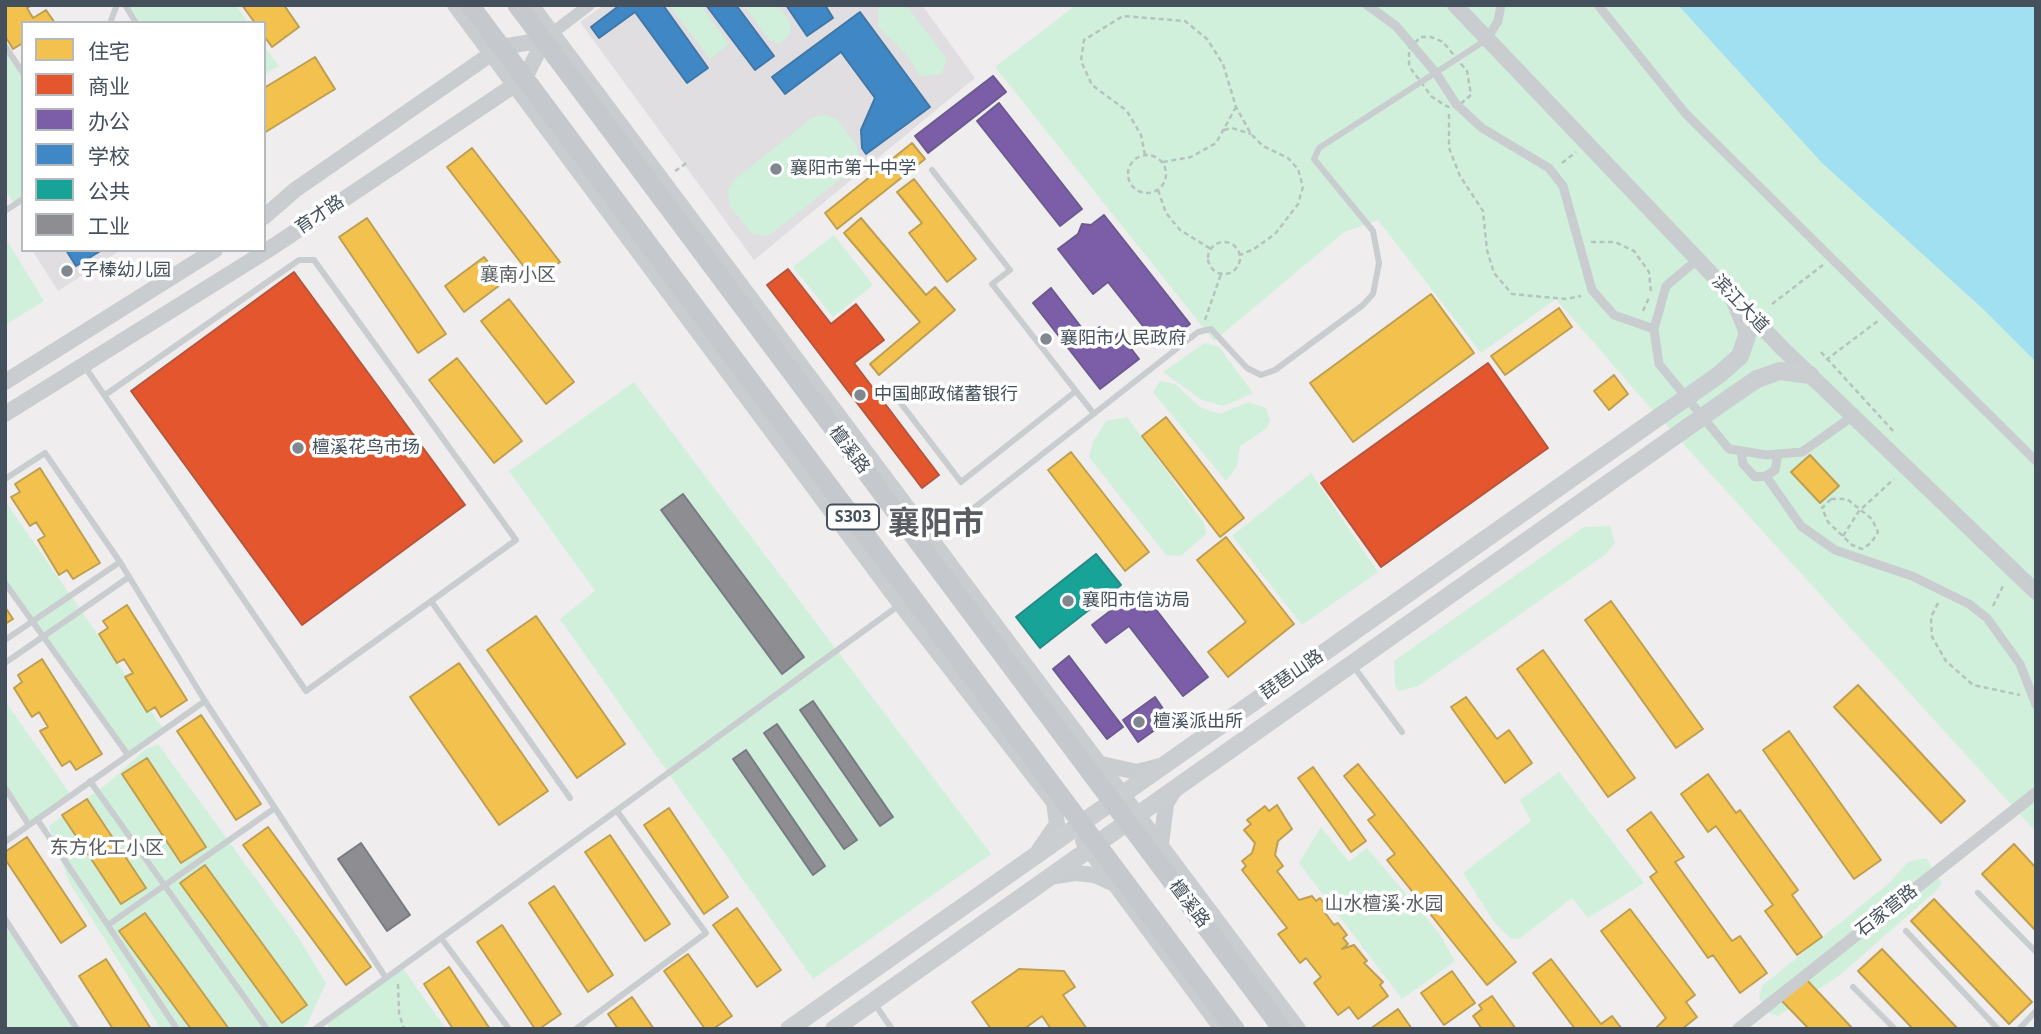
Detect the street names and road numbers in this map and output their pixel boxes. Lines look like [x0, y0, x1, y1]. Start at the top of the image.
street label: 育才路 [292, 191, 348, 239]
street label: 滨江大道 [1707, 271, 1773, 337]
street label: 檀溪路 [824, 422, 874, 478]
road number: S303 [827, 504, 879, 530]
street label: 琵琶山路 [1256, 646, 1328, 704]
street label: 檀溪路 [1164, 876, 1214, 932]
street label: 石家营路 [1852, 880, 1922, 942]

